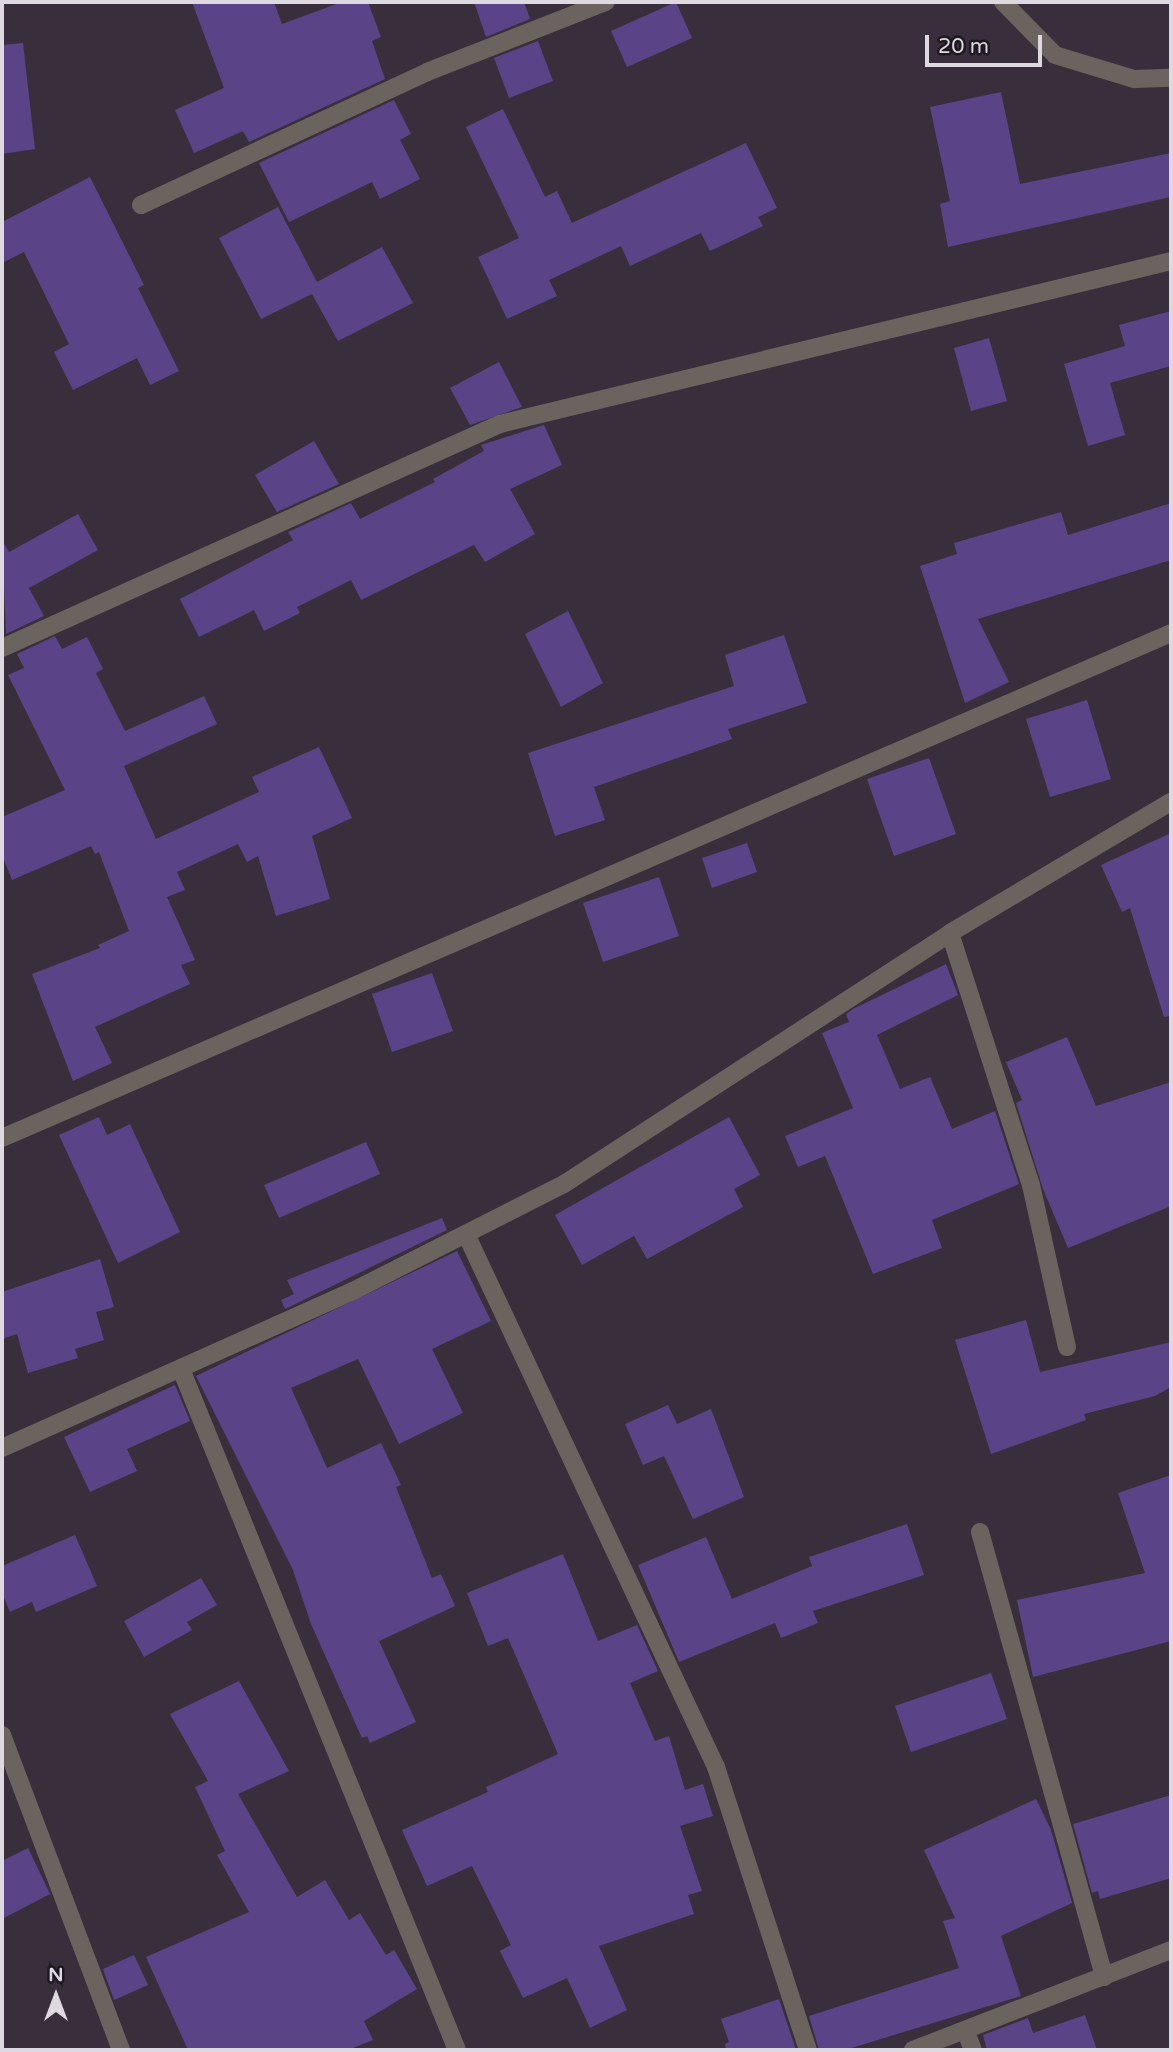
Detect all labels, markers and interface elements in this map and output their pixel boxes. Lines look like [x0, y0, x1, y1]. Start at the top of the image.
scale bar [928, 21, 1045, 65]
text: 20 m [938, 34, 989, 59]
north arrow [21, 1961, 91, 2031]
text: N [48, 1964, 64, 1986]

